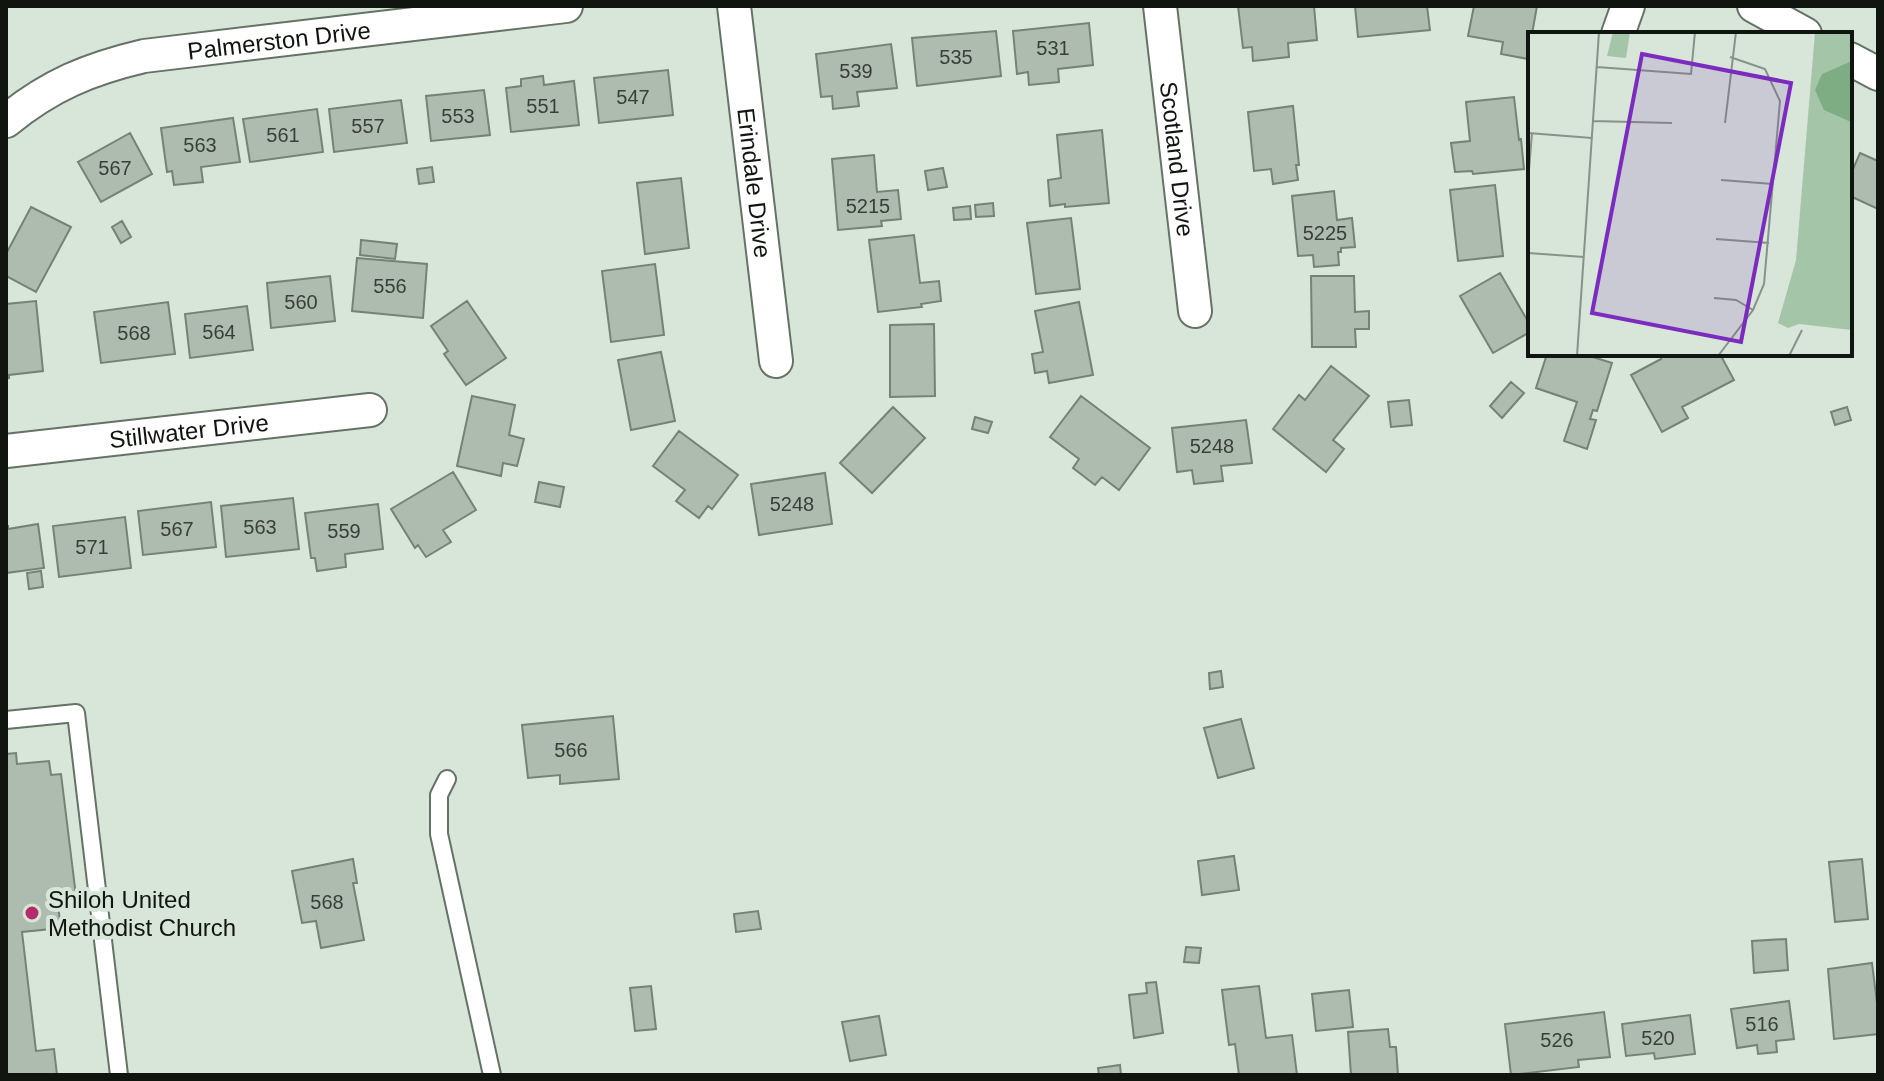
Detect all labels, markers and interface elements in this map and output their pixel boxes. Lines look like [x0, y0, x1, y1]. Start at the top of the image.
street label: Palmerston Drive [186, 16, 372, 64]
inset map [1528, 32, 1852, 356]
house number: 531 [1036, 37, 1070, 59]
house number: 535 [939, 46, 973, 68]
house number: 539 [839, 60, 873, 82]
street label: Scotland Drive [1155, 80, 1200, 238]
house number: 547 [616, 86, 650, 108]
house number: 551 [526, 95, 560, 117]
house number: 553 [441, 105, 475, 127]
street label: Erindale Drive [733, 106, 777, 259]
house number: 557 [351, 115, 385, 137]
house number: 561 [266, 124, 300, 146]
house number: 563 [183, 134, 217, 156]
house number: 567 [98, 157, 132, 179]
house number: 5215 [846, 195, 890, 217]
house number: 5225 [1303, 222, 1347, 244]
house number: 556 [373, 275, 407, 297]
house number: 560 [284, 291, 318, 313]
house number: 564 [202, 321, 236, 343]
house number: 568 [117, 322, 151, 344]
street label: Stillwater Drive [108, 408, 270, 453]
house number: 5248 [1190, 435, 1234, 457]
house number: 5248 [770, 493, 814, 515]
house number: 563 [243, 516, 277, 538]
house number: 567 [160, 518, 194, 540]
house number: 559 [327, 520, 361, 542]
house number: 571 [75, 536, 109, 558]
house number: 566 [554, 739, 588, 761]
place label: Shiloh United Methodist Church [48, 886, 236, 941]
house number: 568 [310, 891, 344, 913]
marker: Shiloh United Methodist Church [23, 904, 41, 922]
house number: 516 [1745, 1013, 1779, 1035]
house number: 520 [1641, 1027, 1675, 1049]
house number: 526 [1540, 1029, 1574, 1051]

